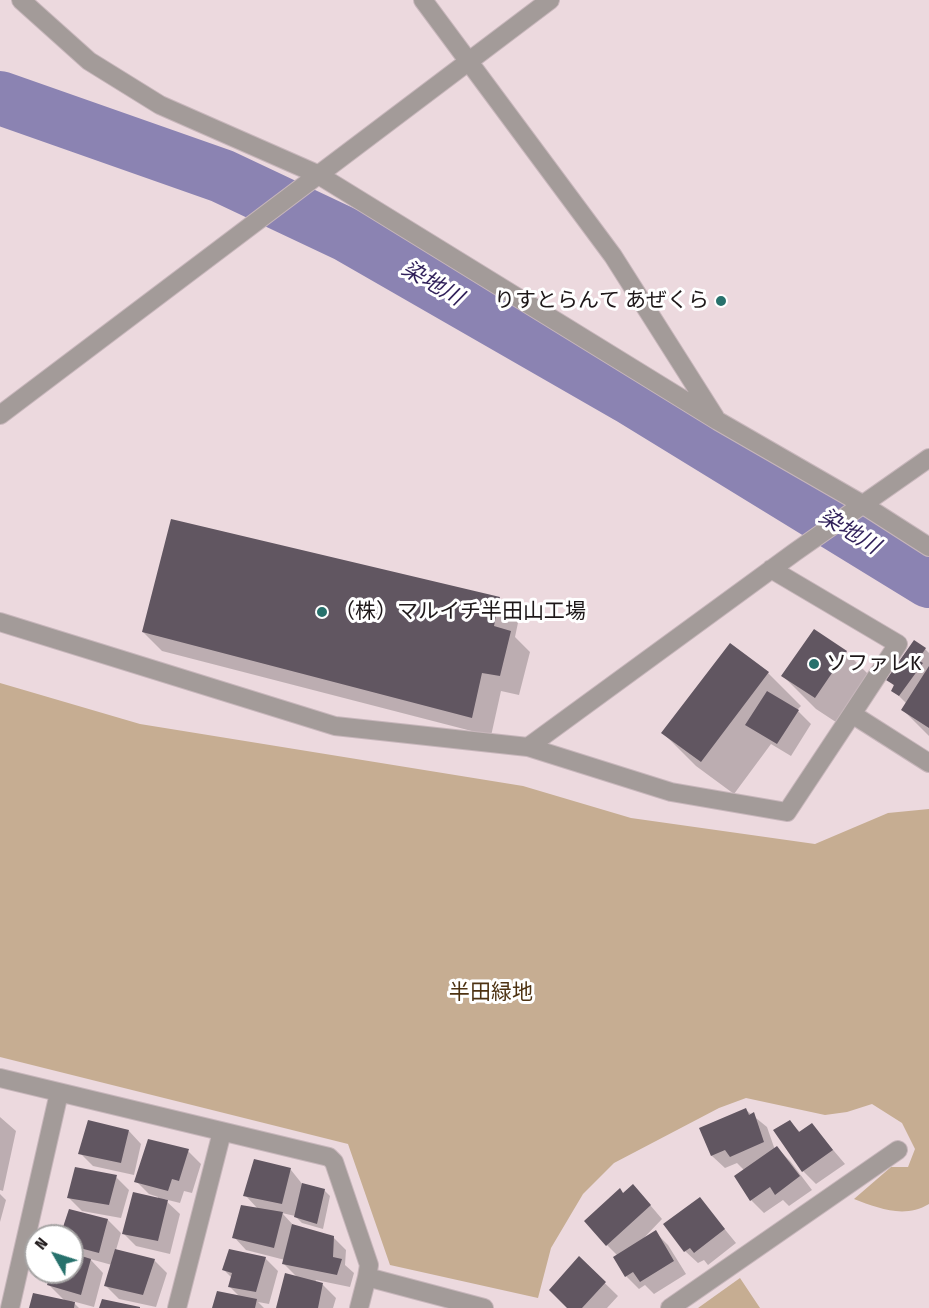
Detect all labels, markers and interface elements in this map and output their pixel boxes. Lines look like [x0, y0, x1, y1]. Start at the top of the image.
water label: 染地川 [397, 256, 467, 312]
place label: りすとらんて あぜくら [494, 288, 709, 314]
marker: りすとらんて あぜくら [714, 294, 728, 308]
water label: 染地川 [814, 504, 884, 560]
place label: （株）マルイチ半田山工場 [334, 599, 586, 625]
marker: （株）マルイチ半田山工場 [315, 605, 329, 619]
place label: ソファレK [826, 651, 921, 677]
marker: ソファレK [807, 657, 821, 671]
park label: 半田緑地 [449, 980, 533, 1006]
north arrow [24, 1224, 84, 1284]
text: N [31, 1234, 52, 1253]

